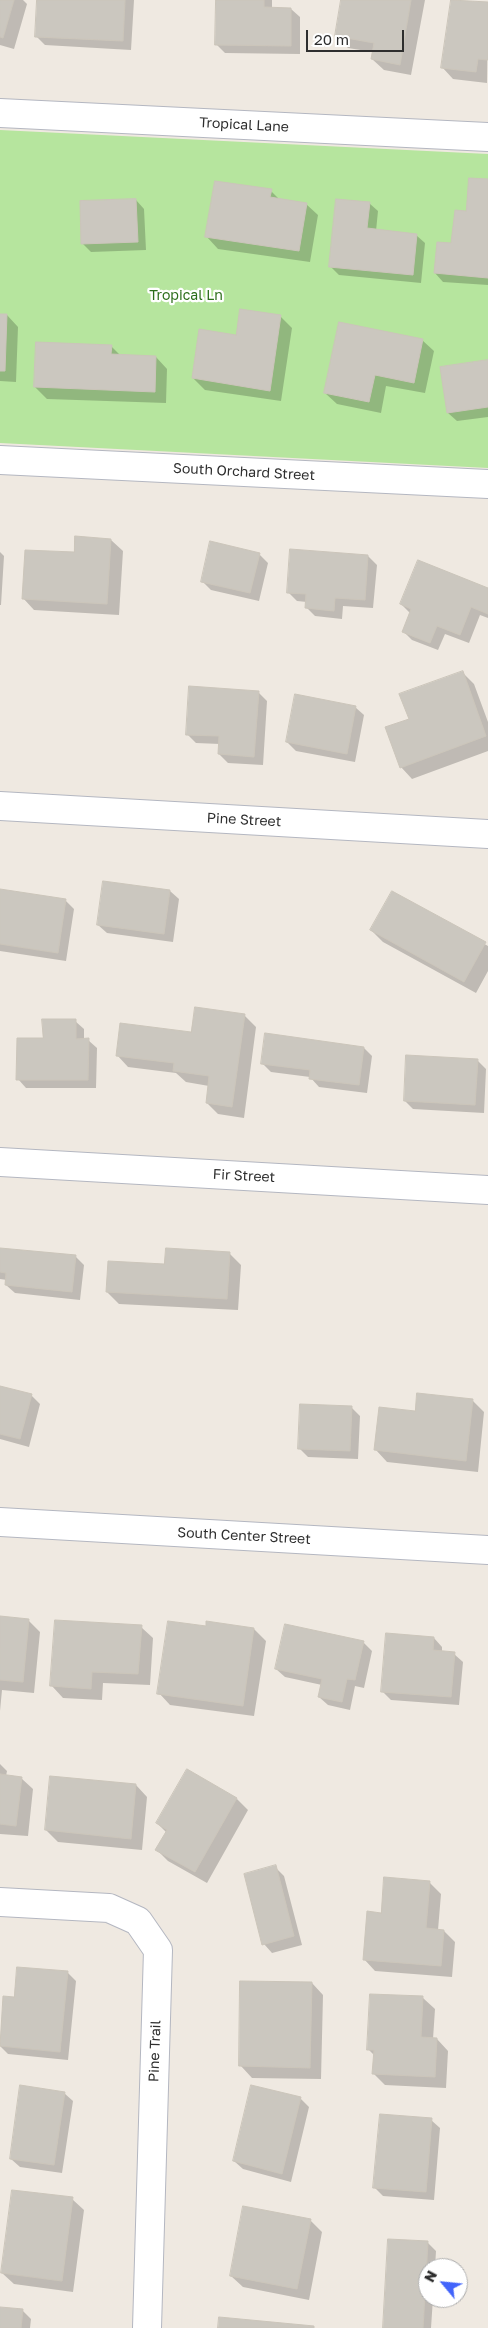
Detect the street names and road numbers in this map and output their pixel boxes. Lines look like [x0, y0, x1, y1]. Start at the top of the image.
street label: Tropical Lane [199, 114, 289, 136]
street label: South Orchard Street [173, 460, 315, 484]
street label: Pine Street [206, 810, 282, 830]
street label: Fir Street [212, 1166, 276, 1186]
street label: South Center Street [177, 1524, 311, 1548]
street label: Pine Trail [146, 2020, 164, 2082]

